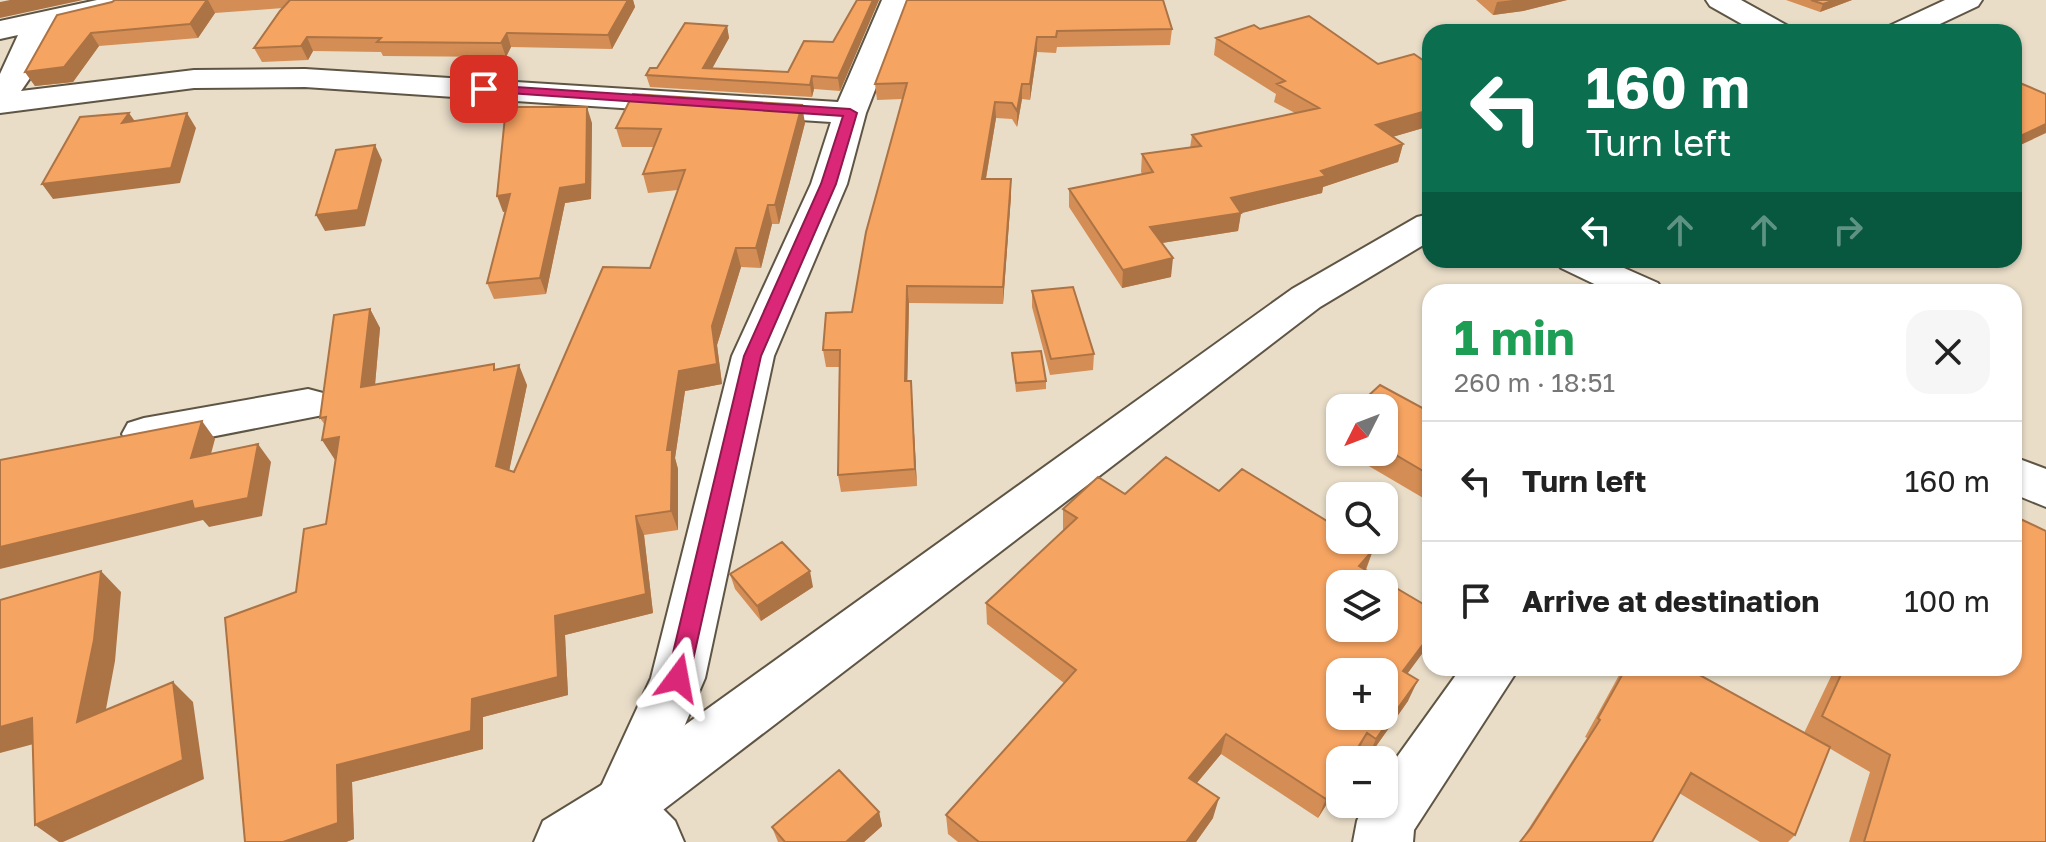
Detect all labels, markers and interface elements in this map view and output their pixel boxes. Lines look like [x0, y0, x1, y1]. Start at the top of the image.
text: 160 m [1586, 53, 1750, 120]
pin [450, 55, 518, 123]
icon: left [1454, 56, 1558, 160]
icon: arrive [462, 67, 506, 111]
text: Turn left [1586, 121, 1732, 164]
icon: left [1574, 208, 1618, 252]
icon: ahead [1658, 208, 1702, 252]
icon: ahead [1742, 208, 1786, 252]
icon: right [1826, 208, 1870, 252]
text: 1 min [1454, 308, 1575, 366]
button: close [1906, 310, 1990, 394]
text: 260 m · 18:51 [1454, 367, 1615, 398]
north arrow [1326, 394, 1398, 466]
map controls [1326, 394, 1398, 818]
icon: left [1454, 459, 1498, 503]
text: Turn left [1522, 463, 1647, 499]
text: 160 m [1905, 463, 1990, 499]
button: search [1326, 482, 1398, 554]
button: layers [1326, 570, 1398, 642]
icon: arrive [1454, 579, 1498, 623]
text: Arrive at destination [1522, 583, 1819, 619]
text: 100 m [1904, 583, 1990, 619]
position arrow [636, 636, 720, 720]
button: + [1326, 658, 1398, 730]
button: − [1326, 746, 1398, 818]

